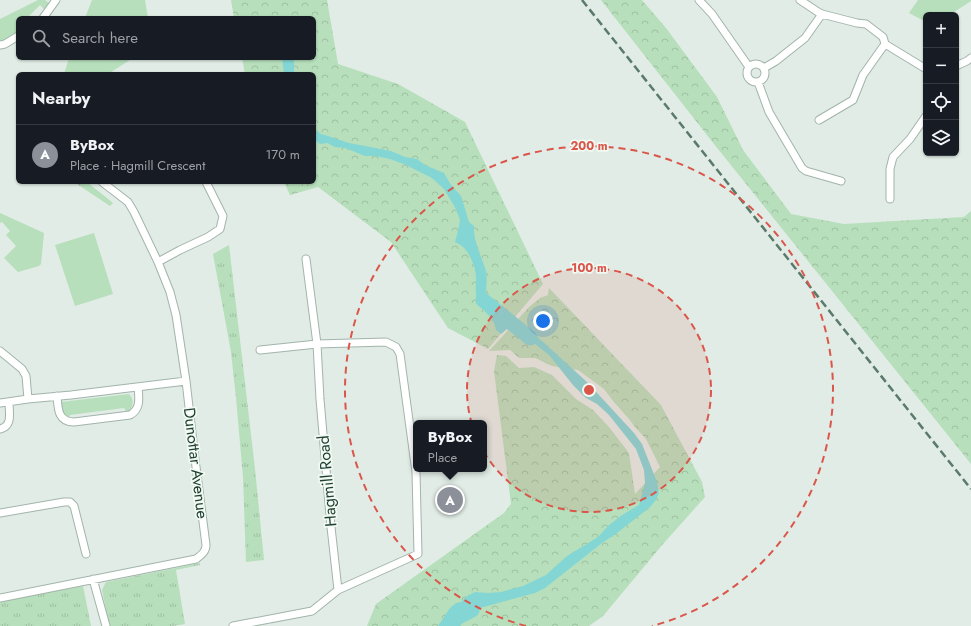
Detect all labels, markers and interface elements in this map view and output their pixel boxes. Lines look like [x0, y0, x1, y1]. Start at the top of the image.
map controls [923, 12, 959, 156]
button: + [923, 12, 959, 48]
search box [16, 16, 316, 60]
icon: search [30, 27, 52, 49]
text: Search here [62, 27, 138, 49]
button: − [923, 48, 959, 84]
button: locate [923, 84, 959, 120]
text: Nearby [32, 86, 90, 110]
button: layers [923, 120, 959, 156]
text: ByBox [70, 134, 114, 156]
text: 200 m [570, 137, 608, 155]
text: A [40, 145, 50, 164]
text: 170 m [265, 145, 300, 164]
text: Place · Hagmill Crescent [70, 156, 205, 175]
text: 100 m [571, 259, 607, 277]
your location [533, 311, 553, 331]
centre of rings [582, 383, 596, 397]
street label: Dunottar Avenue [178, 406, 214, 520]
popup [413, 420, 487, 472]
text: ByBox [428, 426, 472, 448]
street label: Hagmill Road [312, 434, 342, 528]
text: Place [428, 448, 457, 467]
pin: A [437, 485, 463, 515]

